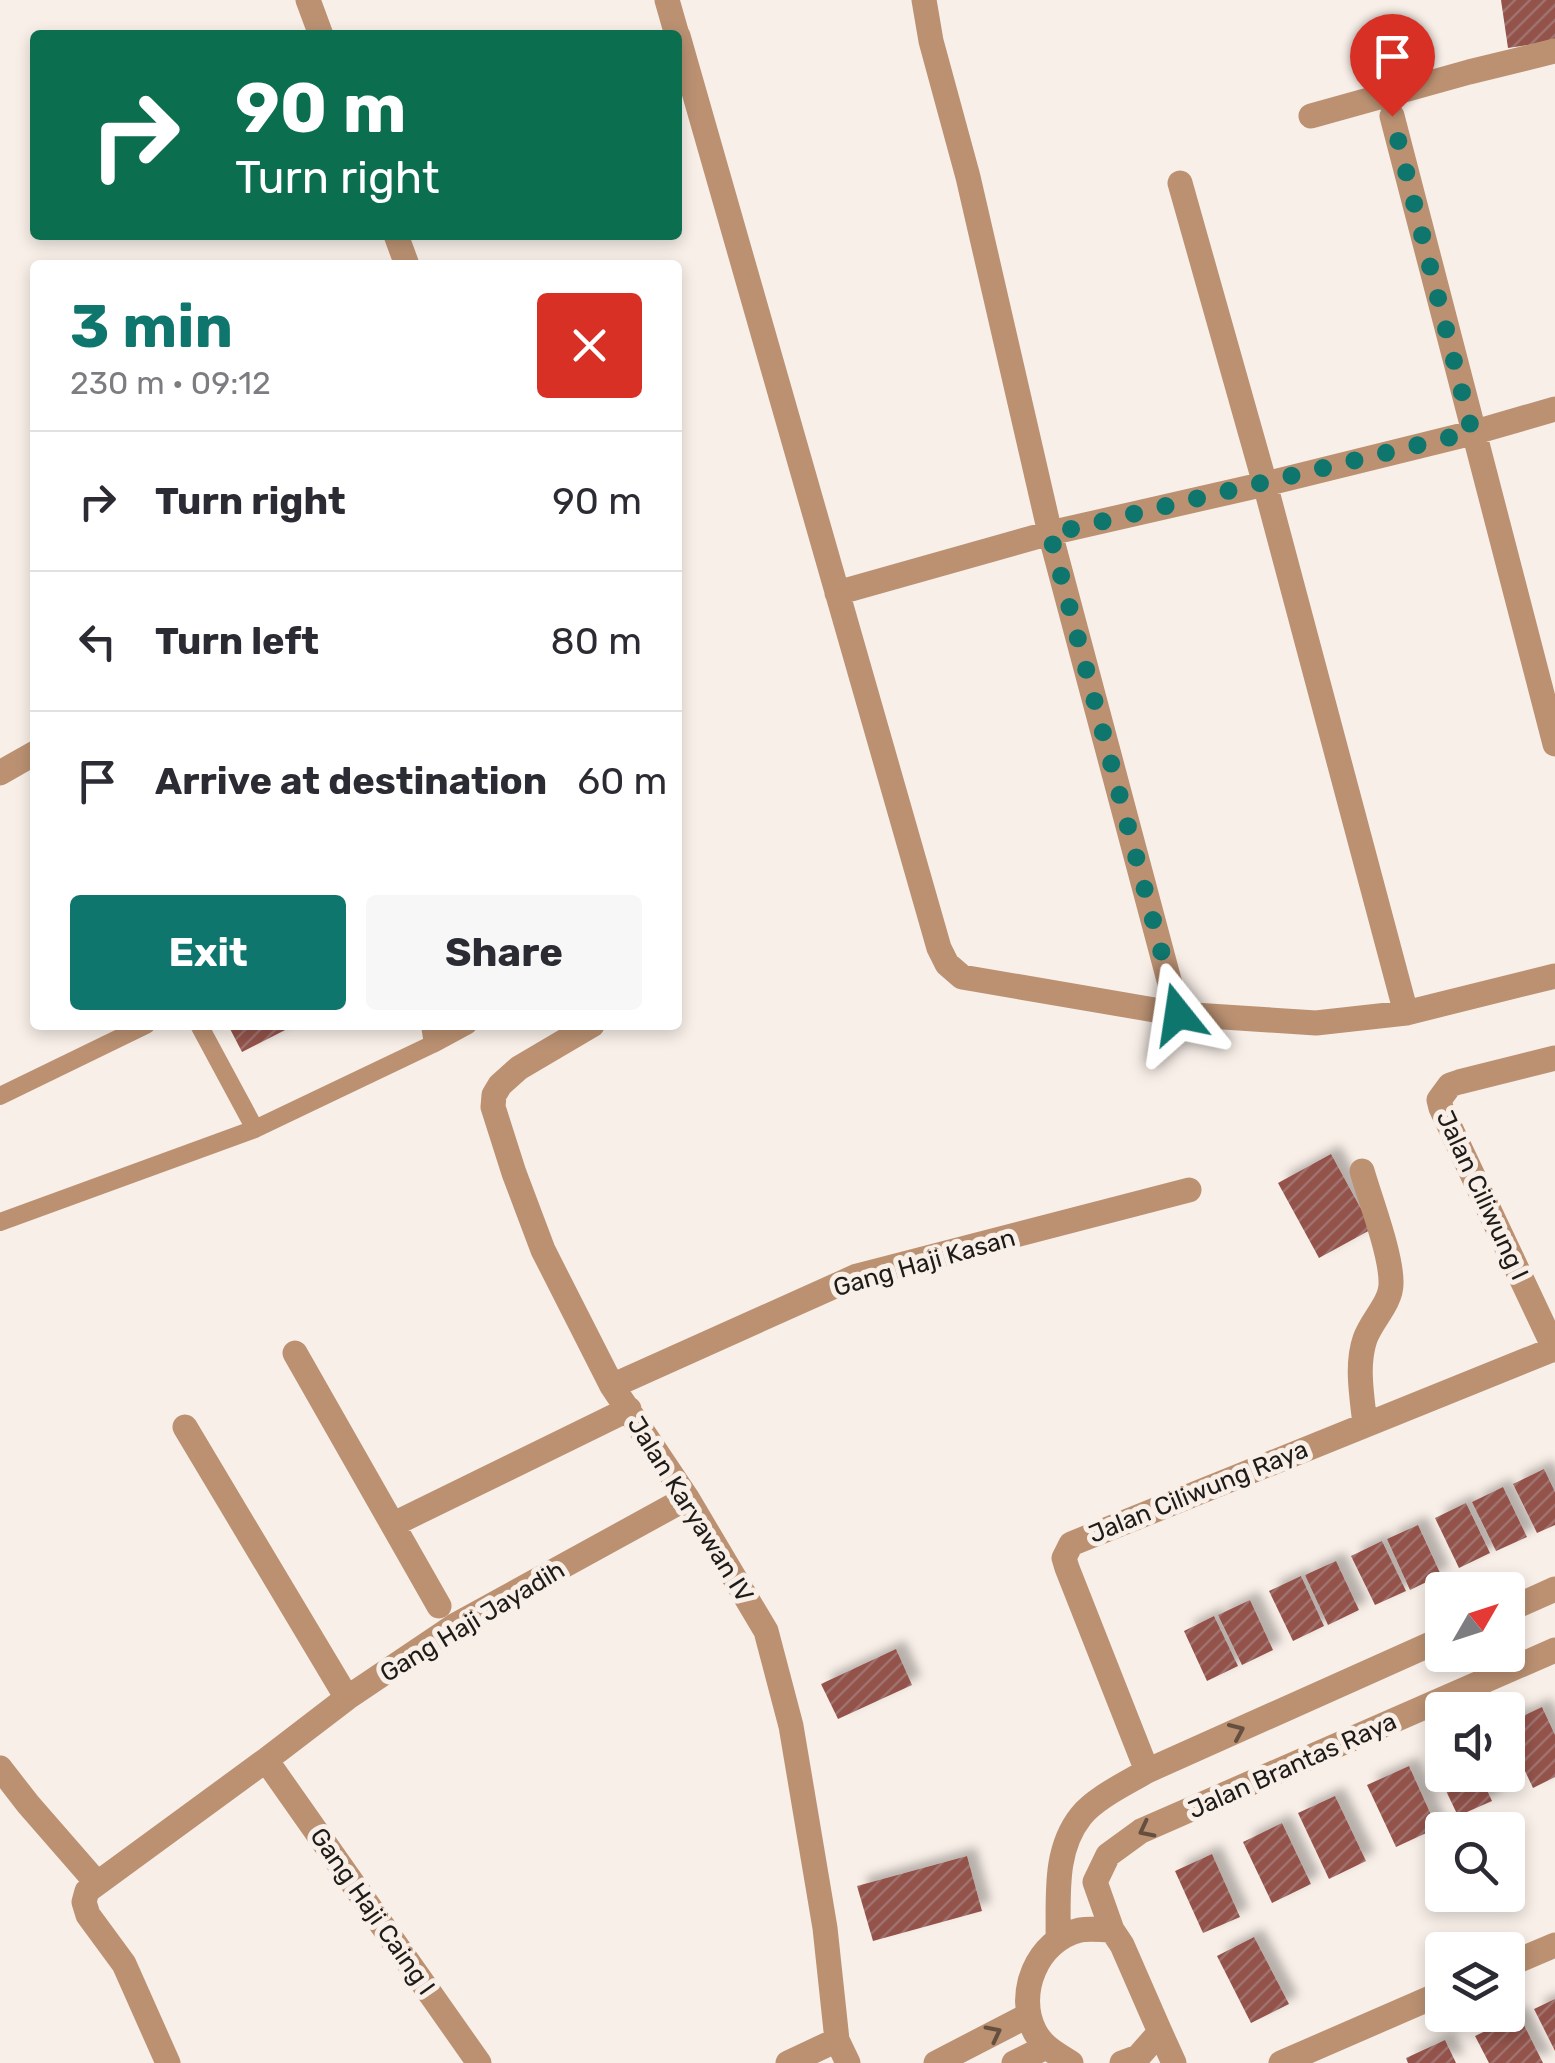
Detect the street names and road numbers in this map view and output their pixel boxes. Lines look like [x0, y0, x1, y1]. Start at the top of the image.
street label: Jalan Ciliwung I [1431, 1106, 1534, 1285]
street label: Gang Haji Kasan [830, 1223, 1018, 1302]
street label: Jalan Karyawan IV [622, 1411, 760, 1608]
street label: Jalan Ciliwung Raya [1084, 1434, 1312, 1549]
street label: Gang Haji Jayadih [375, 1555, 570, 1688]
street label: Jalan Brantas Raya [1184, 1706, 1401, 1824]
street label: Gang Haji Caing I [304, 1822, 441, 2000]

